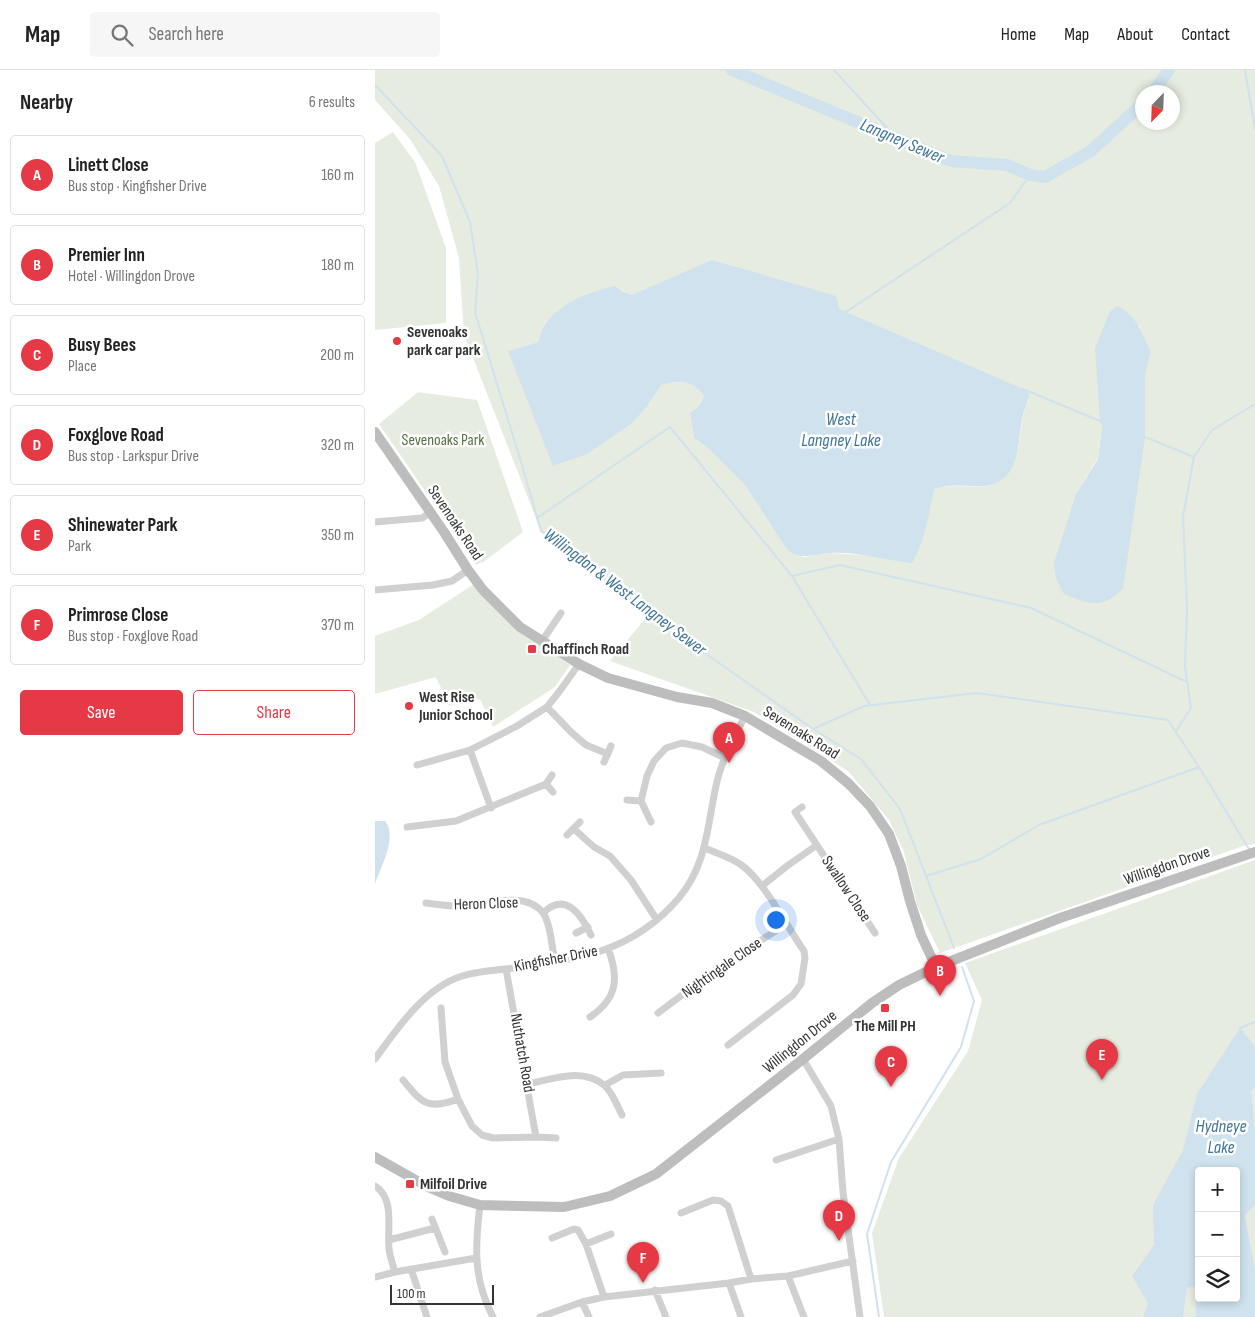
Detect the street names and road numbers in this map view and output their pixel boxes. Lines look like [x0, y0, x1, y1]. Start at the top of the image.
street label: Sevenoaks Road [423, 482, 487, 564]
street label: Sevenoaks Road [759, 702, 843, 764]
street label: Willingdon Drove [1121, 842, 1213, 890]
street label: Swallow Close [817, 852, 875, 926]
street label: Heron Close [453, 893, 519, 915]
street label: Nightingale Close [678, 934, 766, 1002]
street label: Kingfisher Drive [513, 942, 599, 976]
street label: Willingdon Drove [759, 1006, 841, 1078]
street label: Nuthatch Road [506, 1012, 538, 1094]

